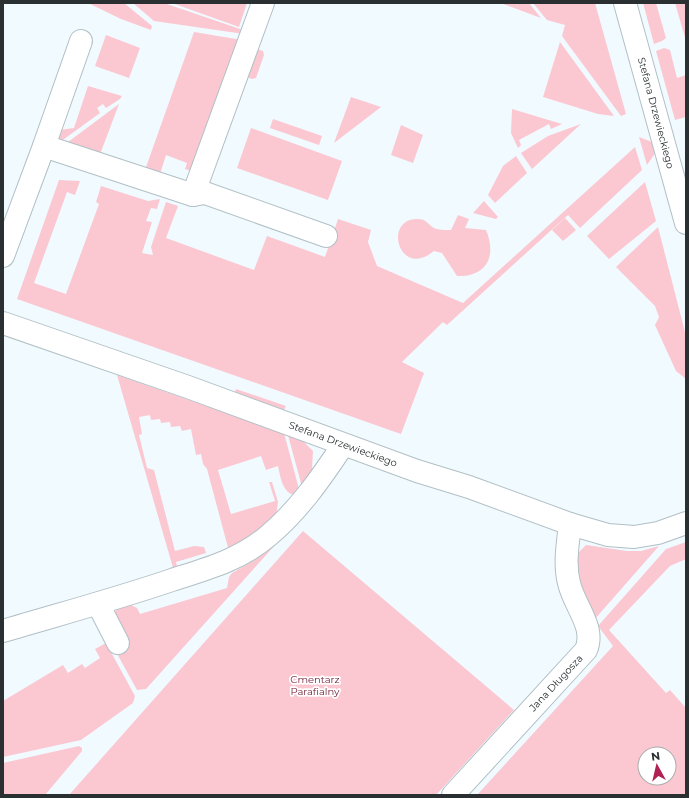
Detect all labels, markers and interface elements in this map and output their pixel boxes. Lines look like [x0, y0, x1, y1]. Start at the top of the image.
street label: Stefana Drzewieckiego [635, 56, 677, 170]
street label: Stefana Drzewieckiego [287, 418, 399, 470]
street label: Jana Długosza [526, 652, 586, 715]
park label: Cmentarz Parafialny [290, 673, 340, 698]
north arrow [637, 746, 677, 786]
text: N [650, 749, 661, 764]

